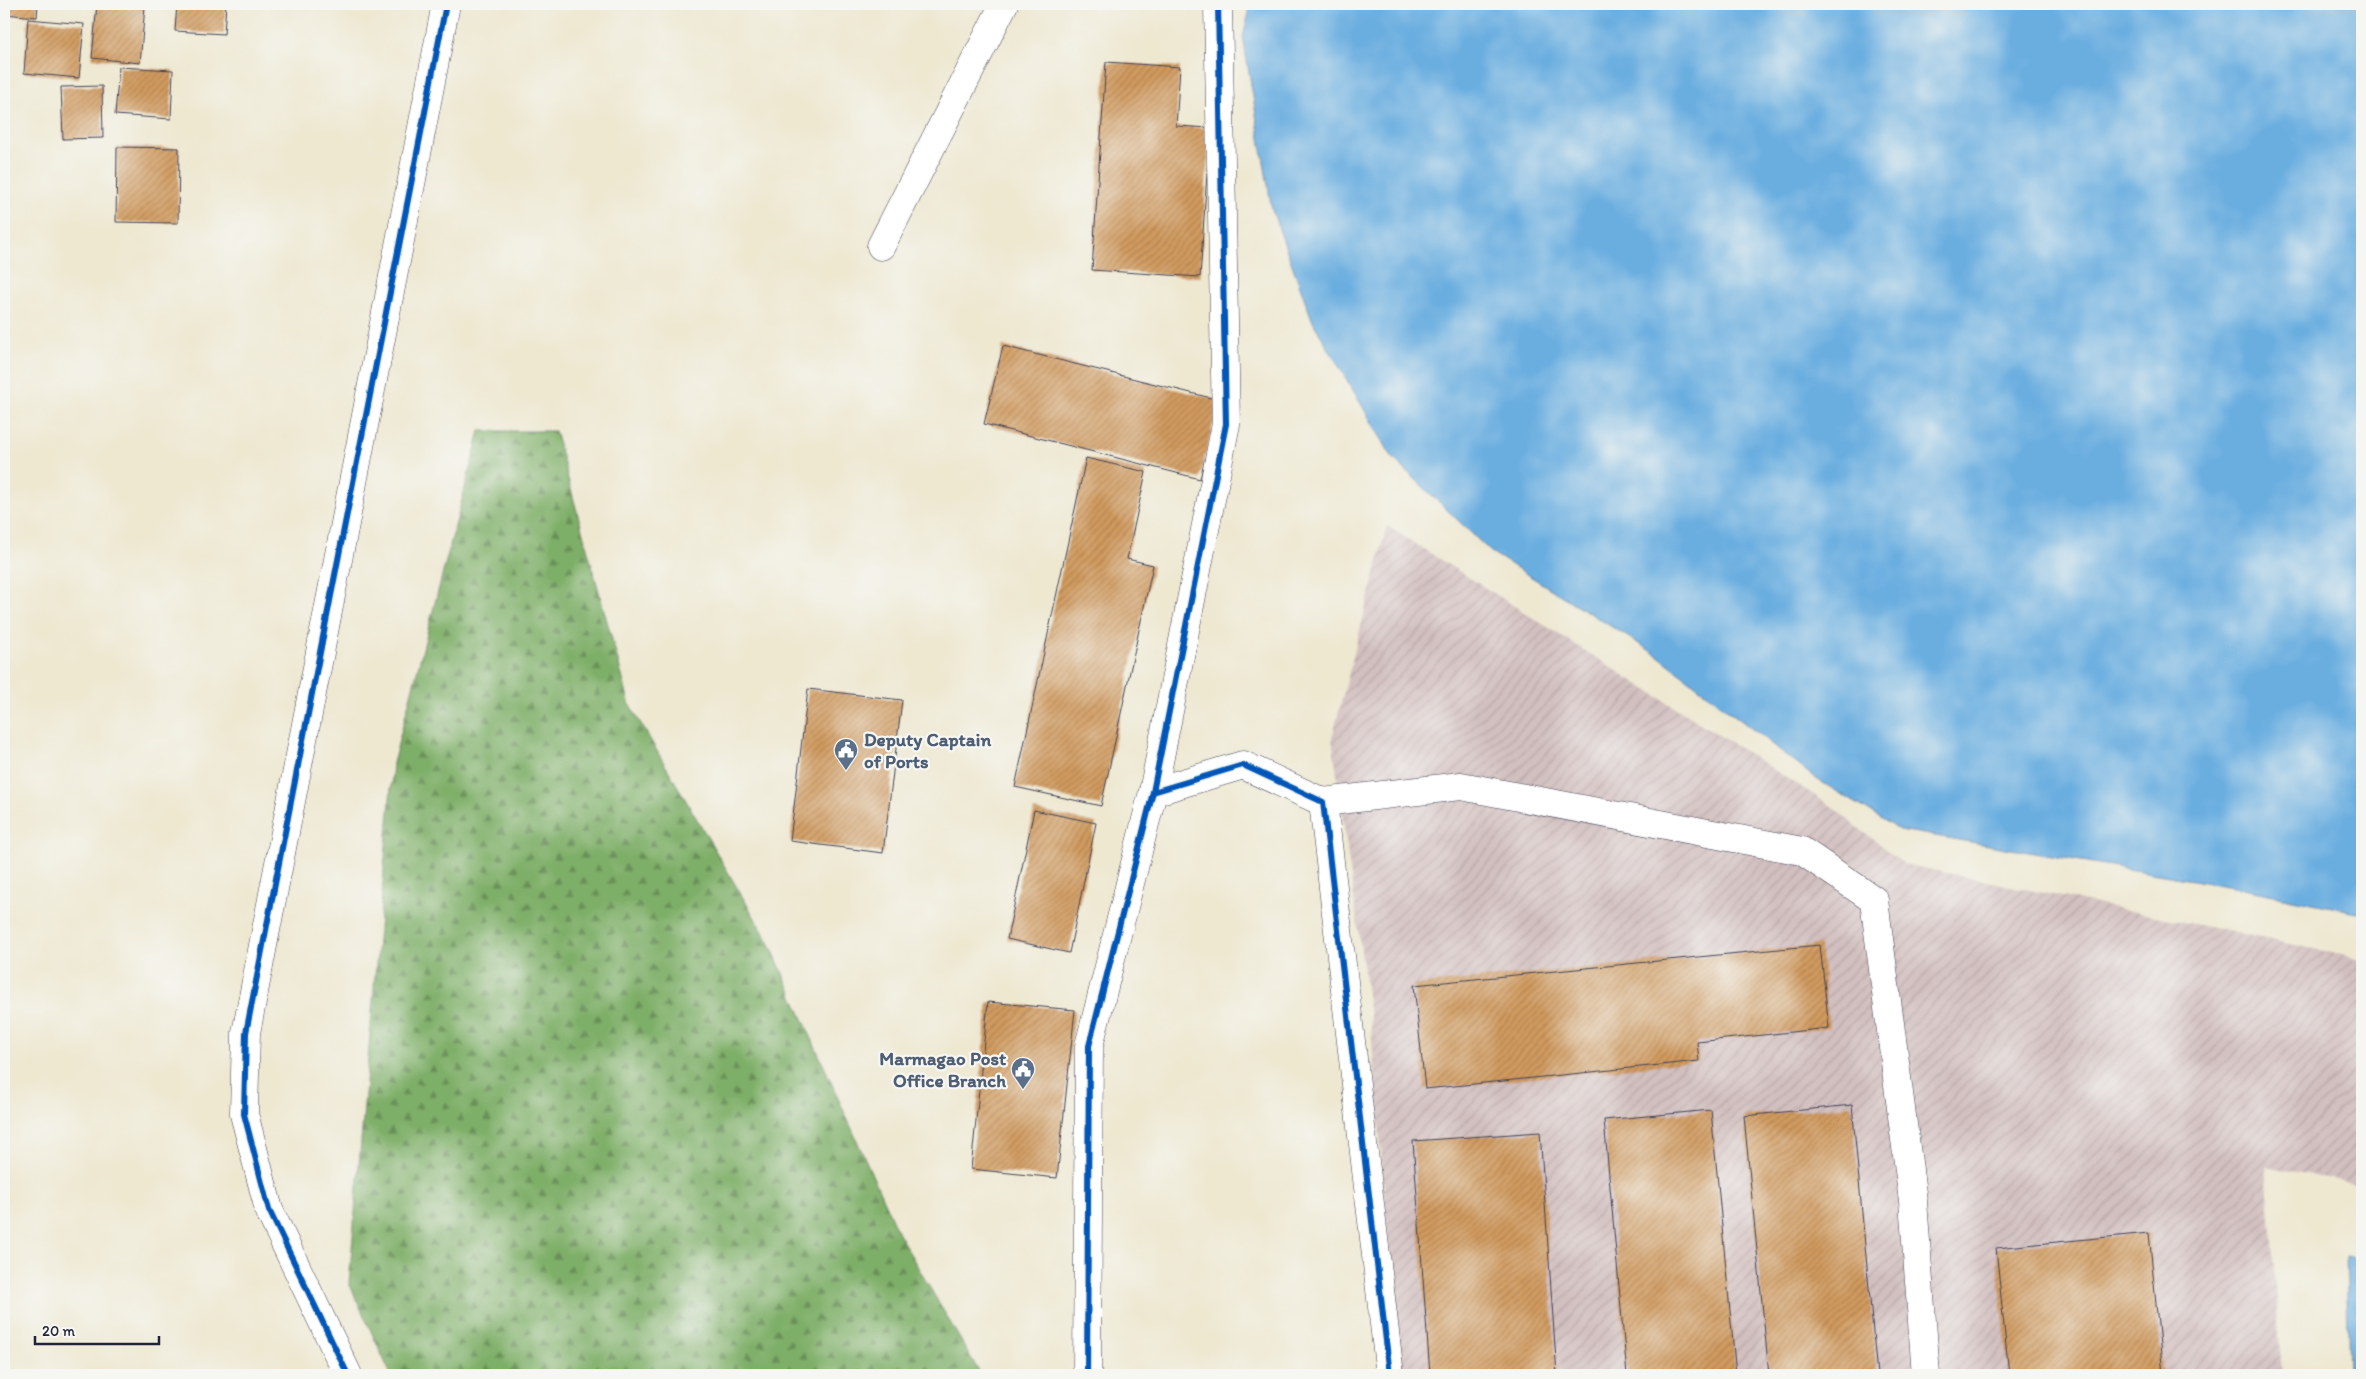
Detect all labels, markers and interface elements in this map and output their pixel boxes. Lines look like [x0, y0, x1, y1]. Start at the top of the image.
place label: Deputy Captain of Ports [864, 728, 991, 773]
public building icon: Deputy Captain of Ports [833, 737, 859, 771]
place label: Marmagao Post Office Branch [879, 1047, 1007, 1092]
public building icon: Marmagao Post Office Branch [1010, 1056, 1036, 1090]
scale bar [35, 1314, 159, 1346]
text: 20 m [42, 1322, 76, 1340]

